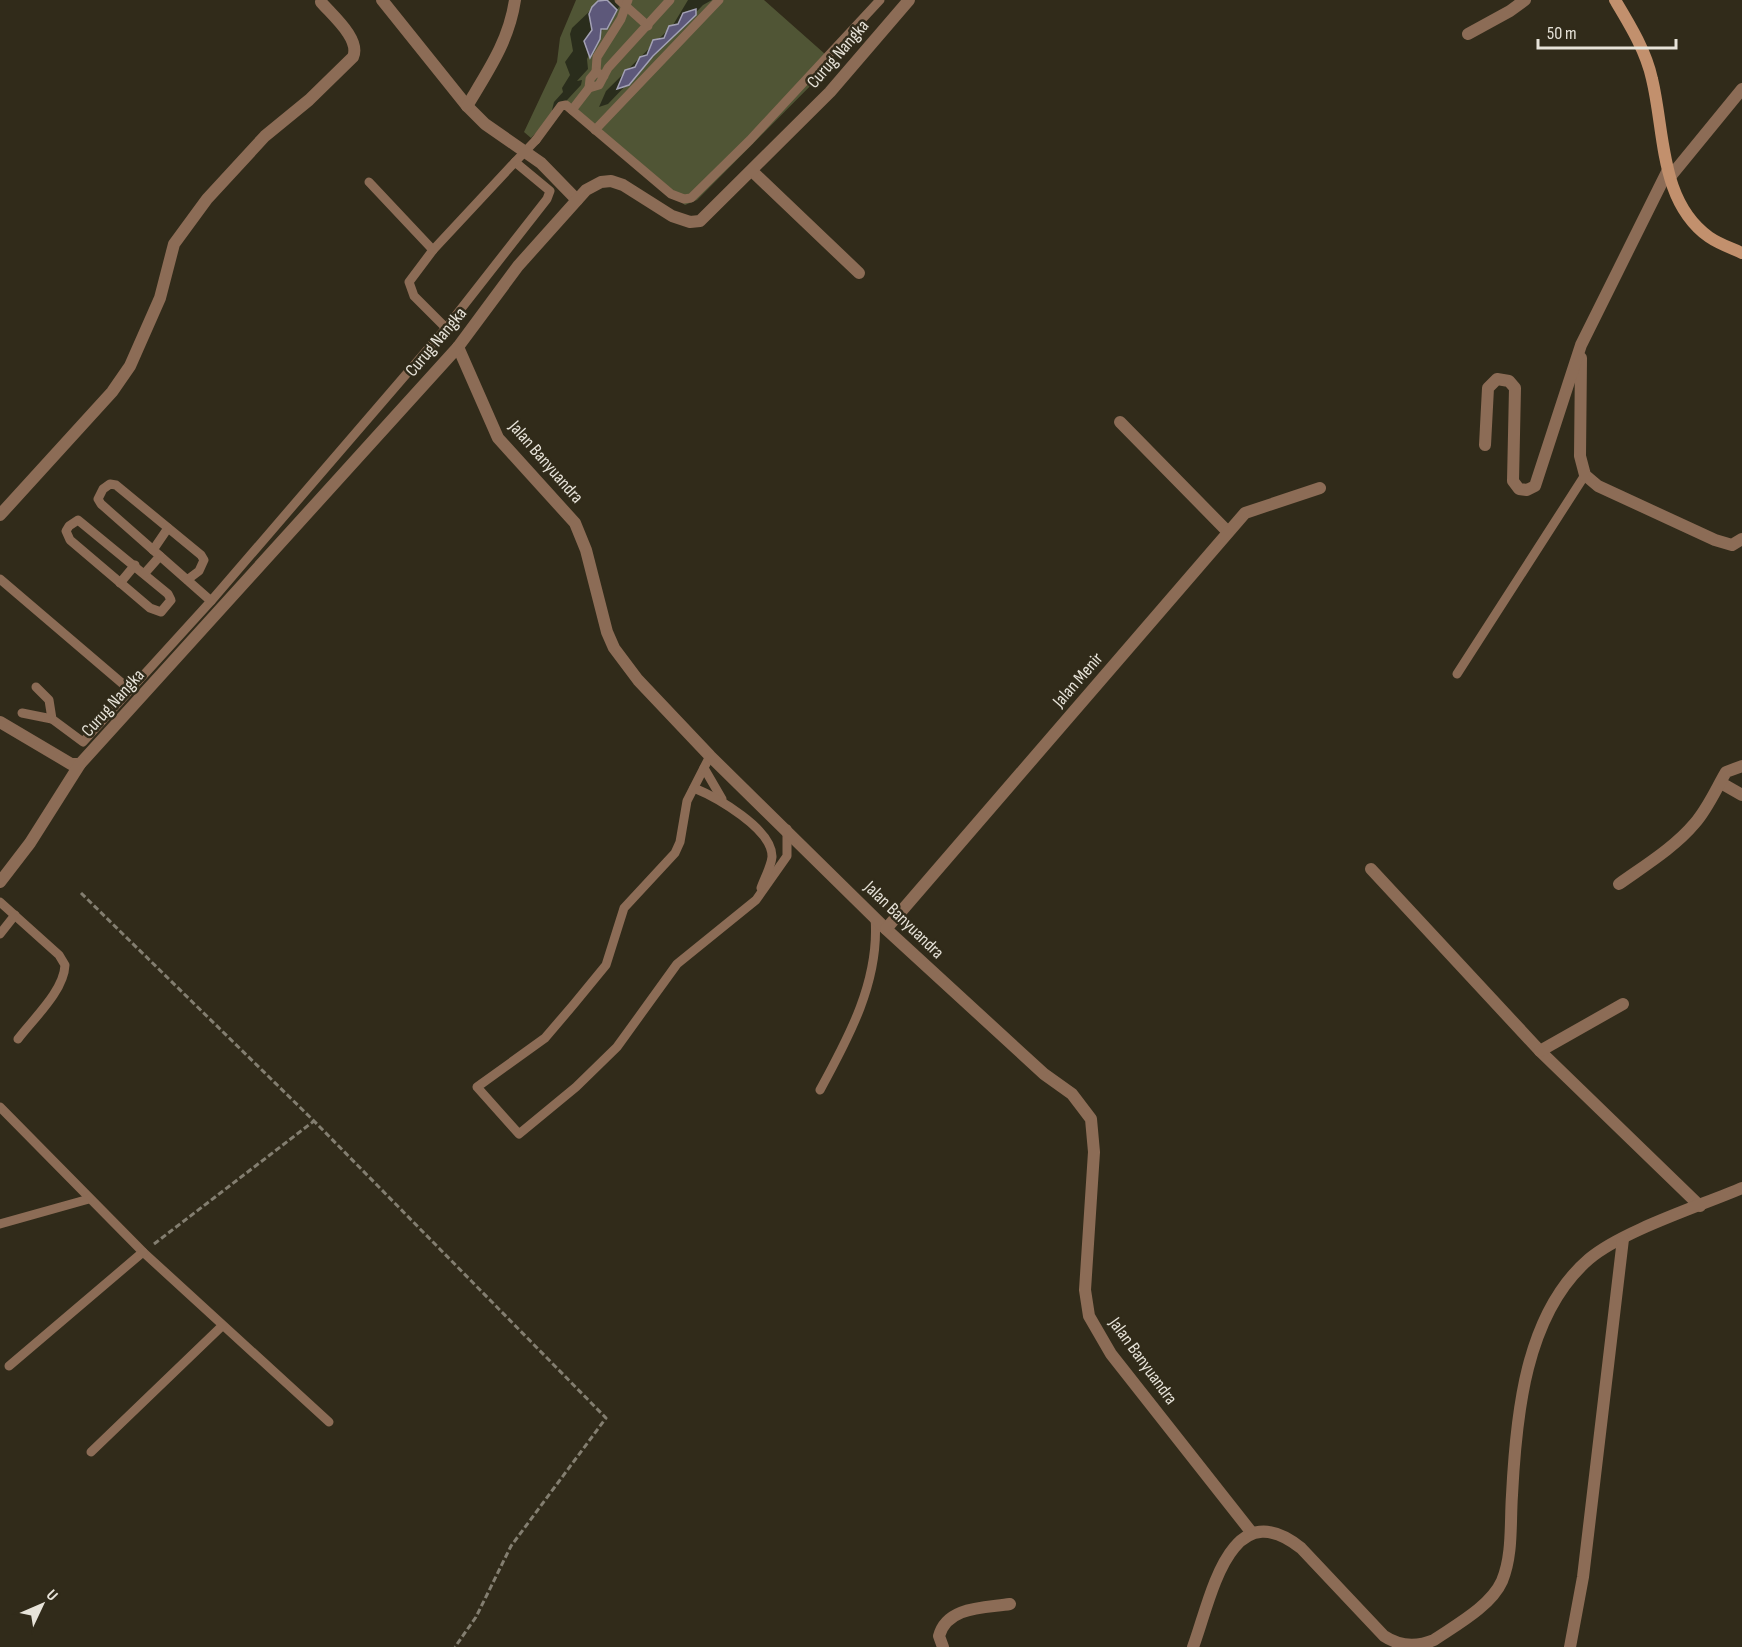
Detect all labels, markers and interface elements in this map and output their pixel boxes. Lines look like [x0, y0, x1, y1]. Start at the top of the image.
scale bar [1538, 12, 1676, 50]
street label: Curug Nangka [803, 15, 873, 92]
text: 50 m [1547, 23, 1577, 44]
street label: Curug Nangka [401, 303, 471, 381]
street label: Jalan Banyuandra [504, 416, 588, 508]
street label: Jalan Menir [1048, 648, 1107, 712]
street label: Curug Nangka [77, 665, 149, 741]
street label: Jalan Banyuandra [859, 876, 948, 963]
street label: Jalan Banyuandra [1104, 1313, 1182, 1409]
north arrow [12, 1575, 72, 1635]
text: U [42, 1586, 61, 1605]

